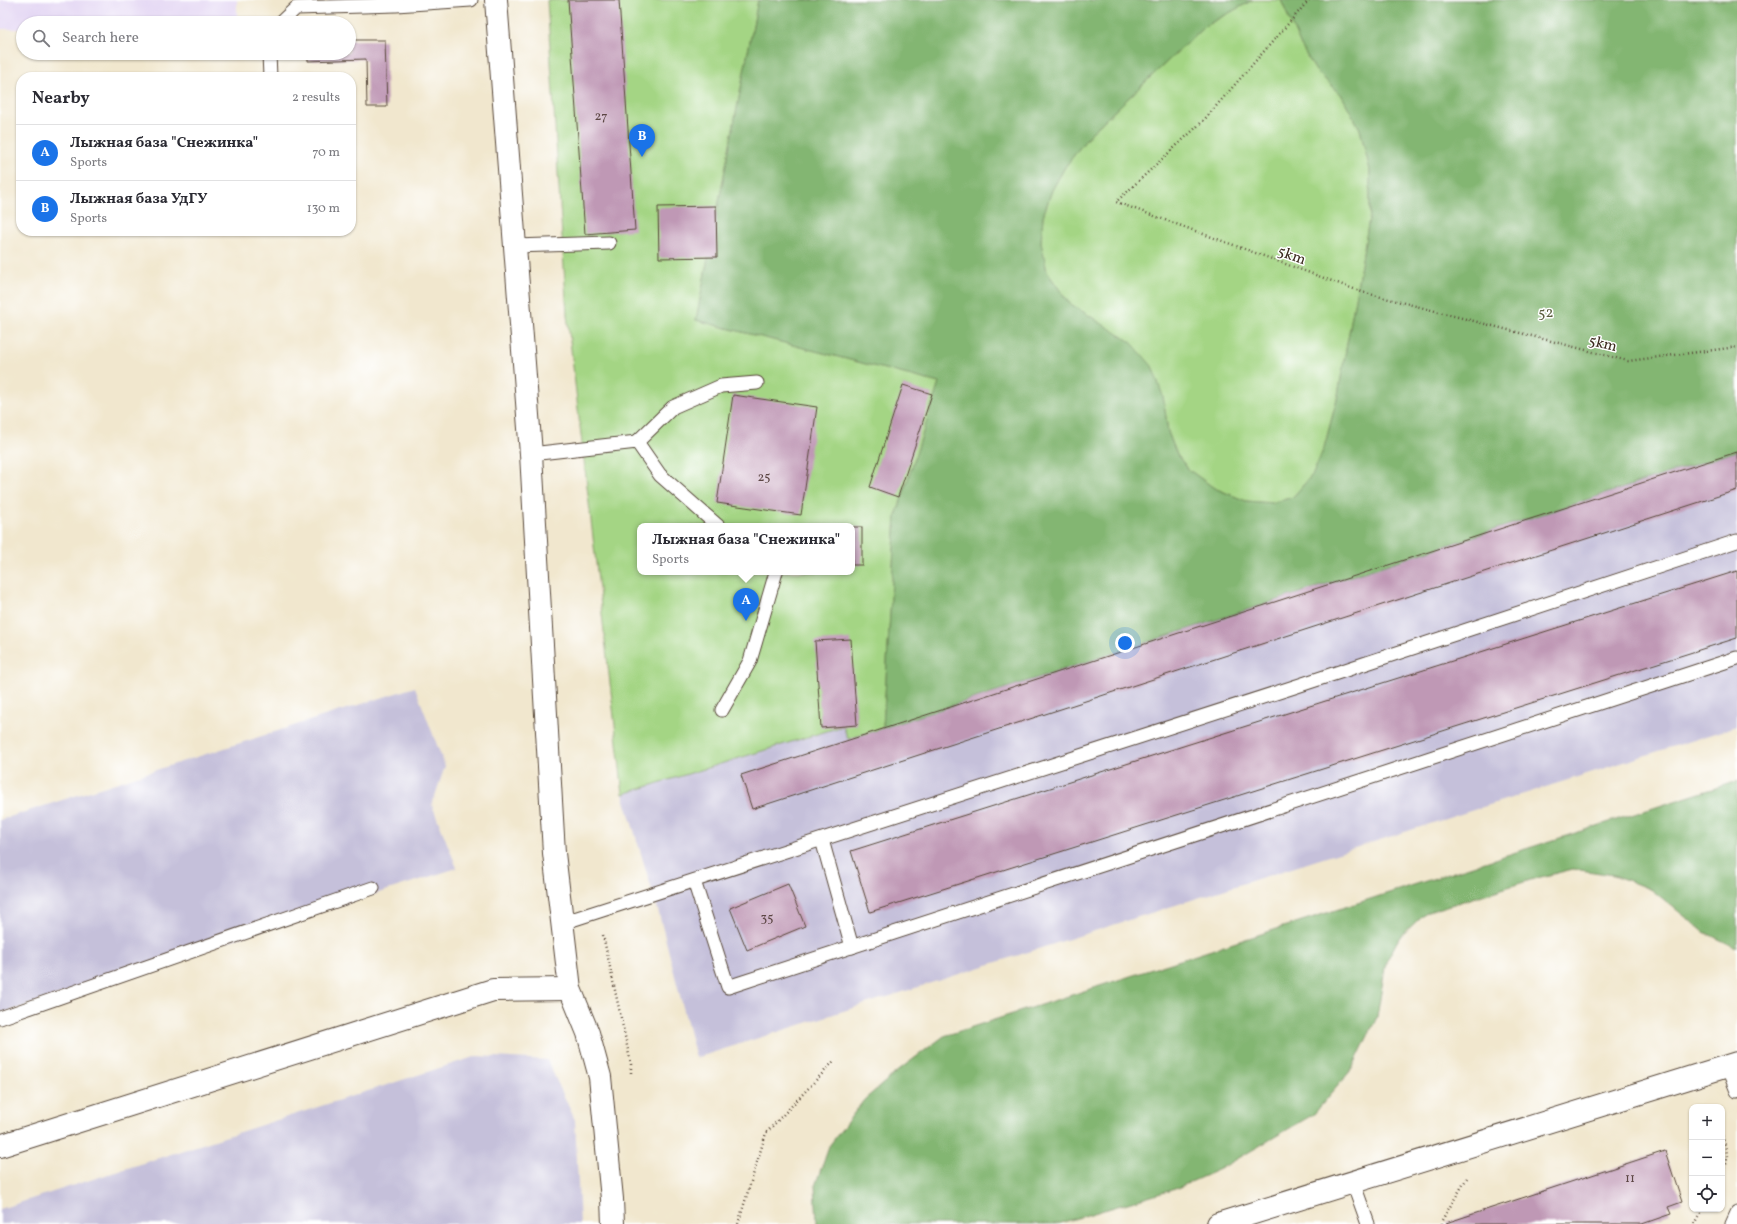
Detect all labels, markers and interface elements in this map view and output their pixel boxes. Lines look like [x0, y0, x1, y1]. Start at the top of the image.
search box [16, 16, 356, 60]
icon: search [30, 27, 52, 49]
text: Search here [62, 28, 139, 49]
text: Nearby [32, 87, 90, 110]
text: 2 results [292, 89, 340, 107]
house number: 27 [595, 108, 607, 126]
pin: B [629, 124, 655, 157]
text: Лыжная база "Снежинка" [70, 133, 258, 154]
text: A [40, 144, 50, 162]
text: 70 m [312, 144, 340, 162]
text: Sports [70, 154, 107, 172]
text: Лыжная база УдГУ [70, 189, 208, 210]
text: B [41, 200, 49, 218]
text: 130 m [307, 200, 340, 218]
text: Sports [70, 210, 107, 228]
street label: 5km [1274, 242, 1309, 271]
park label: 52 [1538, 303, 1554, 324]
street label: 5km [1586, 331, 1619, 358]
house number: 25 [757, 469, 771, 487]
popup [637, 523, 855, 575]
text: Лыжная база "Снежинка" [652, 530, 840, 551]
text: Sports [652, 551, 689, 569]
pin: A [733, 588, 759, 621]
your location [1115, 633, 1135, 653]
house number: 35 [761, 910, 773, 928]
map controls [1689, 1104, 1725, 1212]
button: + [1689, 1104, 1725, 1140]
button: − [1689, 1140, 1725, 1176]
house number: 11 [1625, 1170, 1635, 1188]
button: locate [1689, 1176, 1725, 1212]

